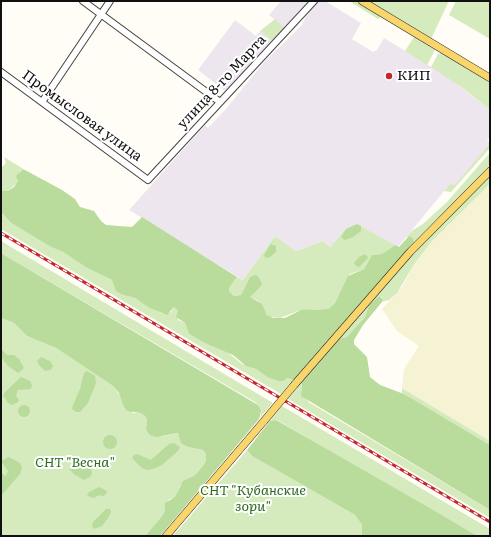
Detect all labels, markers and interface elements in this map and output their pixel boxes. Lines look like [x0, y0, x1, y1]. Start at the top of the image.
street label: улица 8-го Марта [174, 32, 270, 132]
street label: Промысловая улица [19, 67, 145, 165]
place label: КИП [397, 68, 431, 84]
marker: КИП [384, 71, 394, 81]
park label: СНТ "Весна" [35, 455, 115, 471]
park label: СНТ "Кубанские зори" [200, 483, 306, 516]

